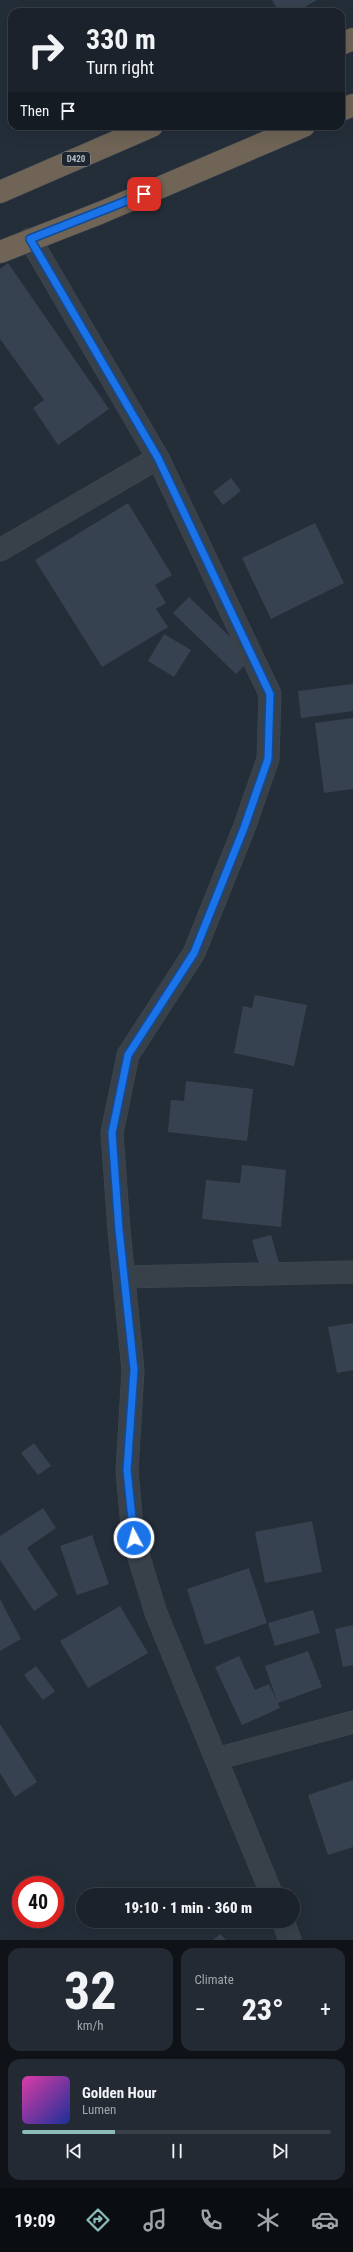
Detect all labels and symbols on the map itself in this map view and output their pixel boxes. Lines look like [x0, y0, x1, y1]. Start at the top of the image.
road number: D420 [62, 152, 90, 166]
pin [127, 177, 161, 211]
position arrow [113, 1517, 155, 1559]
speed limit sign: 40 [12, 1876, 64, 1928]

